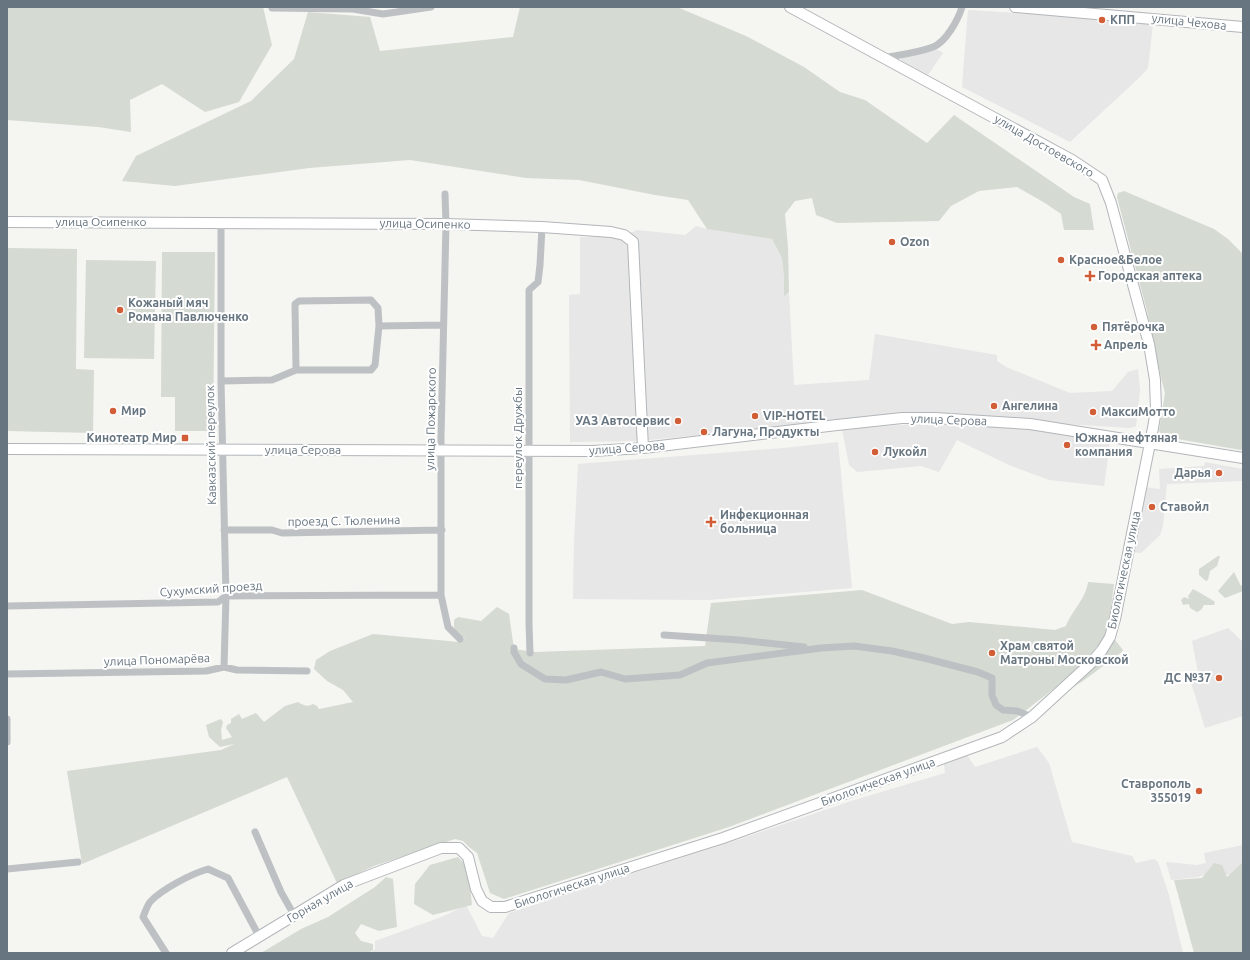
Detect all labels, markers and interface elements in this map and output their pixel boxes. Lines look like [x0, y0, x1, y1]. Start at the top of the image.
street label: улица Чехова [1151, 11, 1227, 32]
place label: КПП [1110, 13, 1135, 26]
marker: КПП [1097, 15, 1107, 25]
street label: улица Достоевского [992, 112, 1096, 179]
street label: улица Осипенко [55, 215, 147, 228]
street label: улица Осипенко [379, 216, 471, 231]
place label: Ozon [900, 235, 929, 248]
marker: Ozon [887, 237, 897, 247]
place label: Красное&Белое [1069, 253, 1162, 266]
marker: Красное&Белое [1056, 255, 1066, 265]
place label: Городская аптека [1098, 269, 1202, 282]
marker: Городская аптека [1085, 271, 1095, 281]
place label: Кожаный мяч Романа Павлюченко [128, 296, 249, 323]
marker: Кожаный мяч Романа Павлюченко [115, 305, 125, 315]
place label: Пятёрочка [1102, 320, 1165, 333]
marker: Пятёрочка [1089, 322, 1099, 332]
place label: Апрель [1104, 338, 1148, 351]
marker: Апрель [1091, 340, 1101, 350]
street label: улица Пожарского [423, 367, 438, 471]
street label: Кавказский переулок [203, 385, 218, 505]
street label: переулок Дружбы [511, 387, 524, 489]
place label: Ангелина [1002, 399, 1058, 412]
marker: Ангелина [989, 401, 999, 411]
place label: Мир [121, 404, 146, 417]
place label: МаксиМотто [1101, 405, 1175, 418]
marker: Мир [108, 406, 118, 416]
marker: МаксиМотто [1088, 407, 1098, 417]
place label: VIP-HOTEL [763, 409, 826, 422]
marker: VIP-HOTEL [750, 411, 760, 421]
street label: улица Серова [911, 412, 987, 427]
place label: УАЗ Автосервис [575, 414, 670, 427]
marker: УАЗ Автосервис [673, 416, 683, 426]
place label: Лагуна, Продукты [712, 425, 819, 438]
marker: Лагуна, Продукты [699, 427, 709, 437]
place label: Кинотеатр Мир [87, 431, 177, 444]
place label: Южная нефтяная компания [1075, 431, 1178, 458]
marker: Кинотеатр Мир [180, 433, 190, 443]
street label: улица Серова [588, 438, 666, 457]
marker: Южная нефтяная компания [1062, 440, 1072, 450]
street label: улица Серова [265, 443, 341, 456]
place label: Лукойл [883, 445, 927, 458]
marker: Лукойл [870, 447, 880, 457]
place label: Дарья [1174, 466, 1211, 479]
marker: Дарья [1214, 468, 1224, 478]
place label: Ставойл [1160, 500, 1209, 513]
marker: Ставойл [1147, 502, 1157, 512]
place label: Инфекционная больница [720, 508, 809, 535]
street label: Биологическая улица [1105, 510, 1142, 630]
street label: проезд С. Тюленина [287, 513, 401, 528]
marker: Инфекционная больница [705, 516, 717, 528]
street label: Сухумский проезд [159, 578, 263, 599]
place label: Храм святой Матроны Московской [1000, 639, 1129, 666]
marker: Храм святой Матроны Московской [987, 648, 997, 658]
street label: улица Пономарёва [104, 651, 210, 668]
place label: ДС №37 [1164, 671, 1211, 684]
marker: ДС №37 [1214, 673, 1224, 683]
street label: Биологическая улица [819, 755, 937, 808]
place label: Ставрополь 355019 [1121, 777, 1191, 804]
marker: Ставрополь 355019 [1194, 786, 1204, 796]
street label: Биологическая улица [513, 861, 631, 910]
street label: Горная улица [284, 876, 355, 925]

